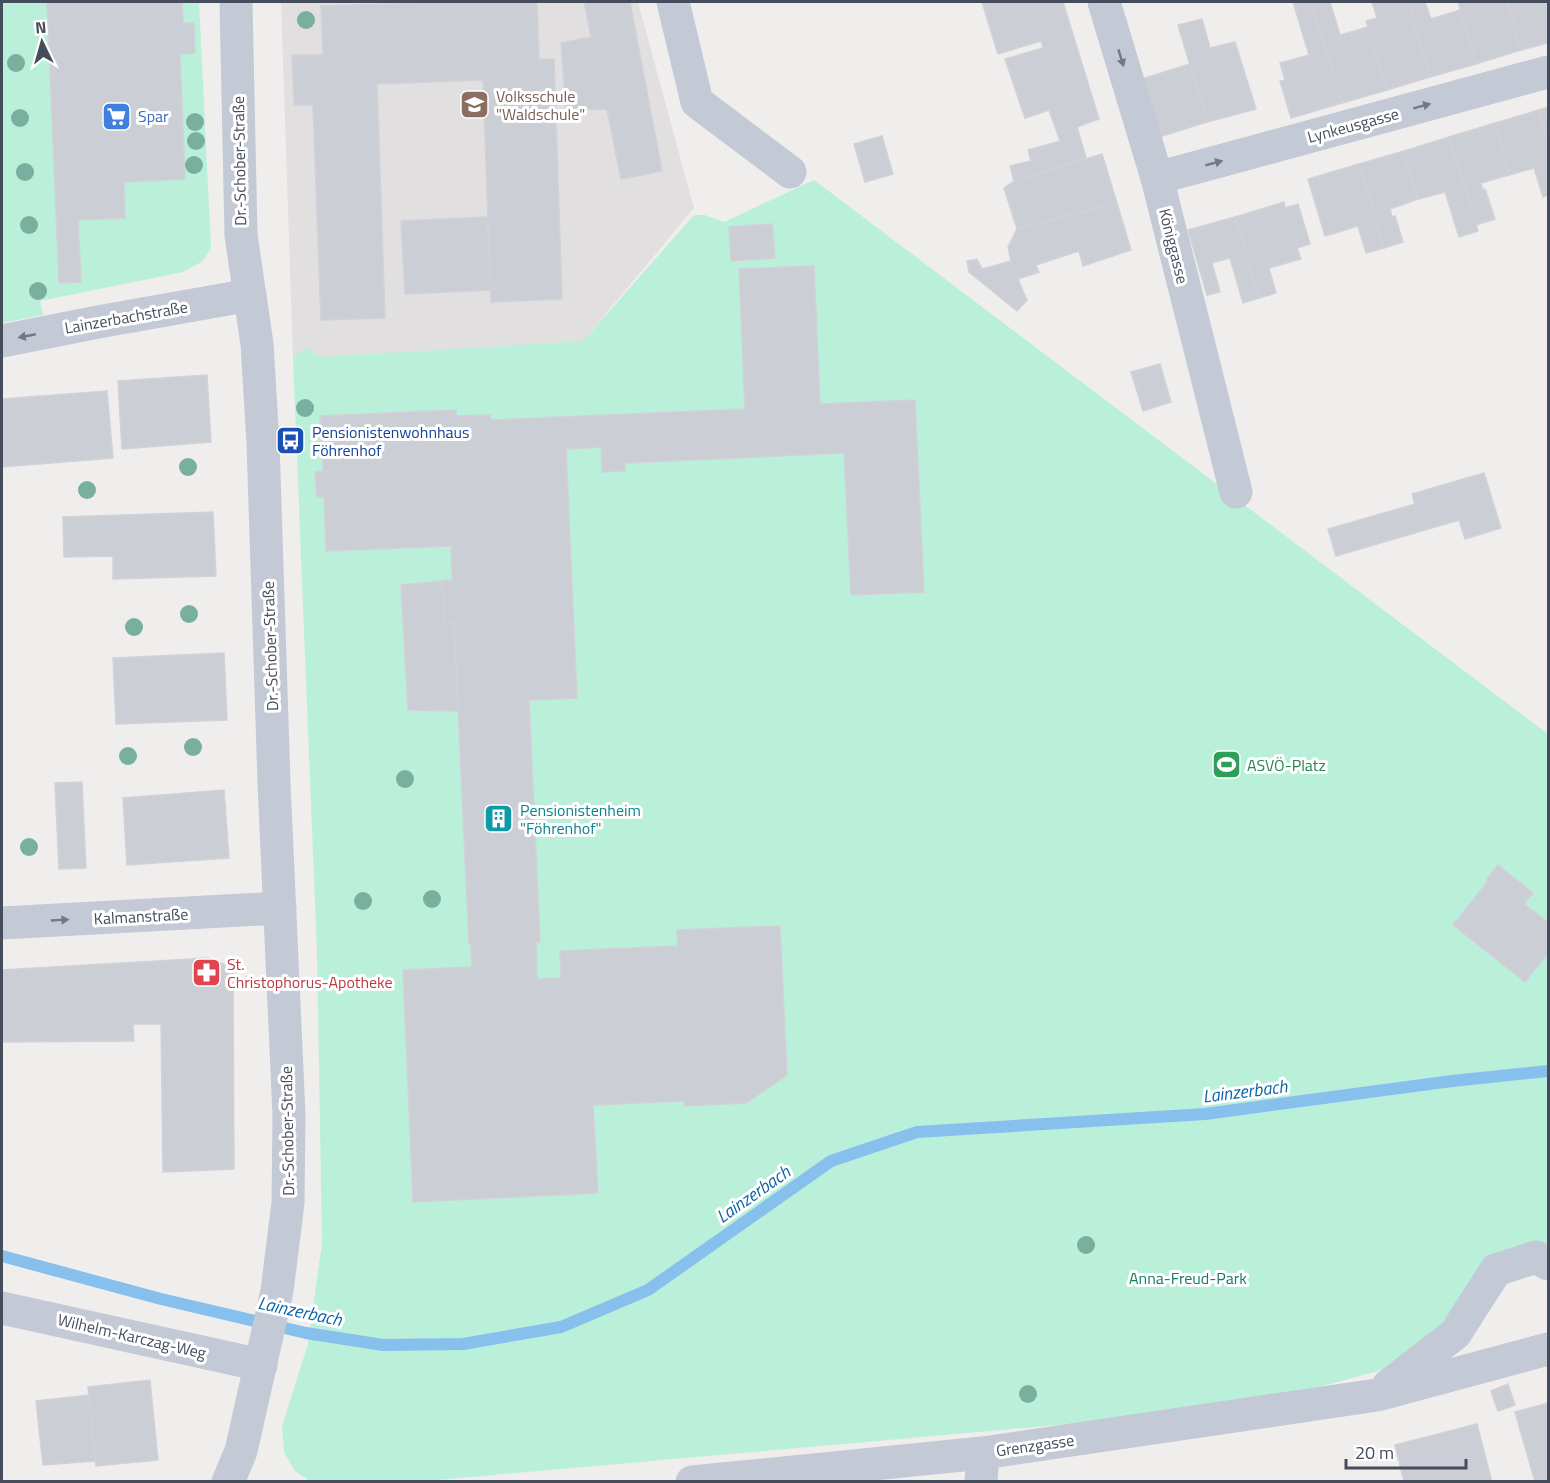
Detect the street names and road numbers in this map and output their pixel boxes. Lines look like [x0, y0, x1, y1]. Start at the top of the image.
street label: Dr.-Schober-Straße [226, 96, 252, 226]
street label: Lynkeusgasse [1305, 101, 1401, 149]
street label: Königgasse [1153, 206, 1195, 286]
street label: Lainzerbachstraße [63, 294, 189, 340]
street label: Dr.-Schober-Straße [256, 581, 284, 711]
street label: Kalmanstraße [93, 902, 189, 930]
street label: Dr.-Schober-Straße [274, 1066, 300, 1196]
street label: Wilhelm-Karczag-Weg [55, 1307, 209, 1365]
street label: Grenzgasse [995, 1428, 1075, 1462]

